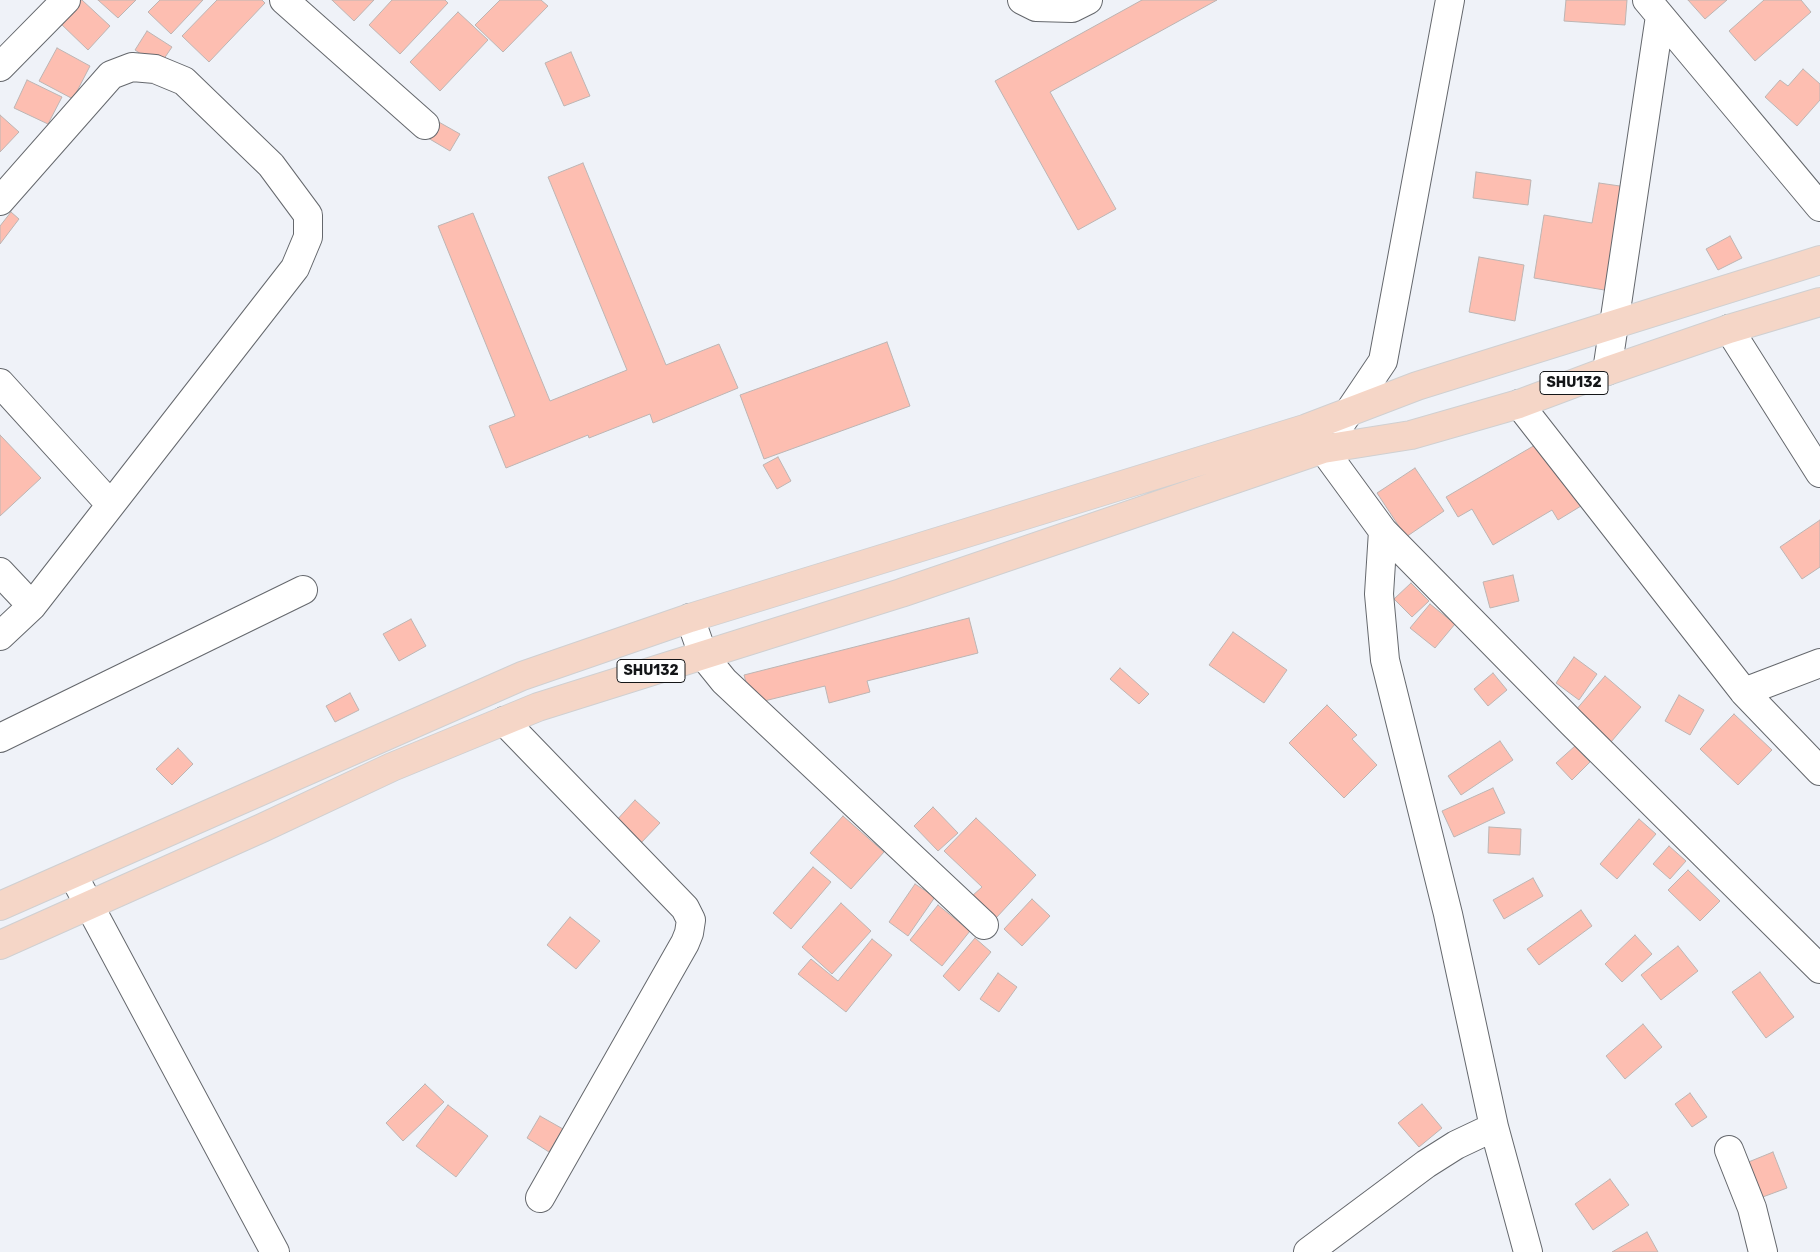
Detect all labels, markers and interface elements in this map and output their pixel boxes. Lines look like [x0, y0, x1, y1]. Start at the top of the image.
road number: SHU132 [1540, 372, 1608, 394]
road number: SHU132 [617, 659, 685, 682]

